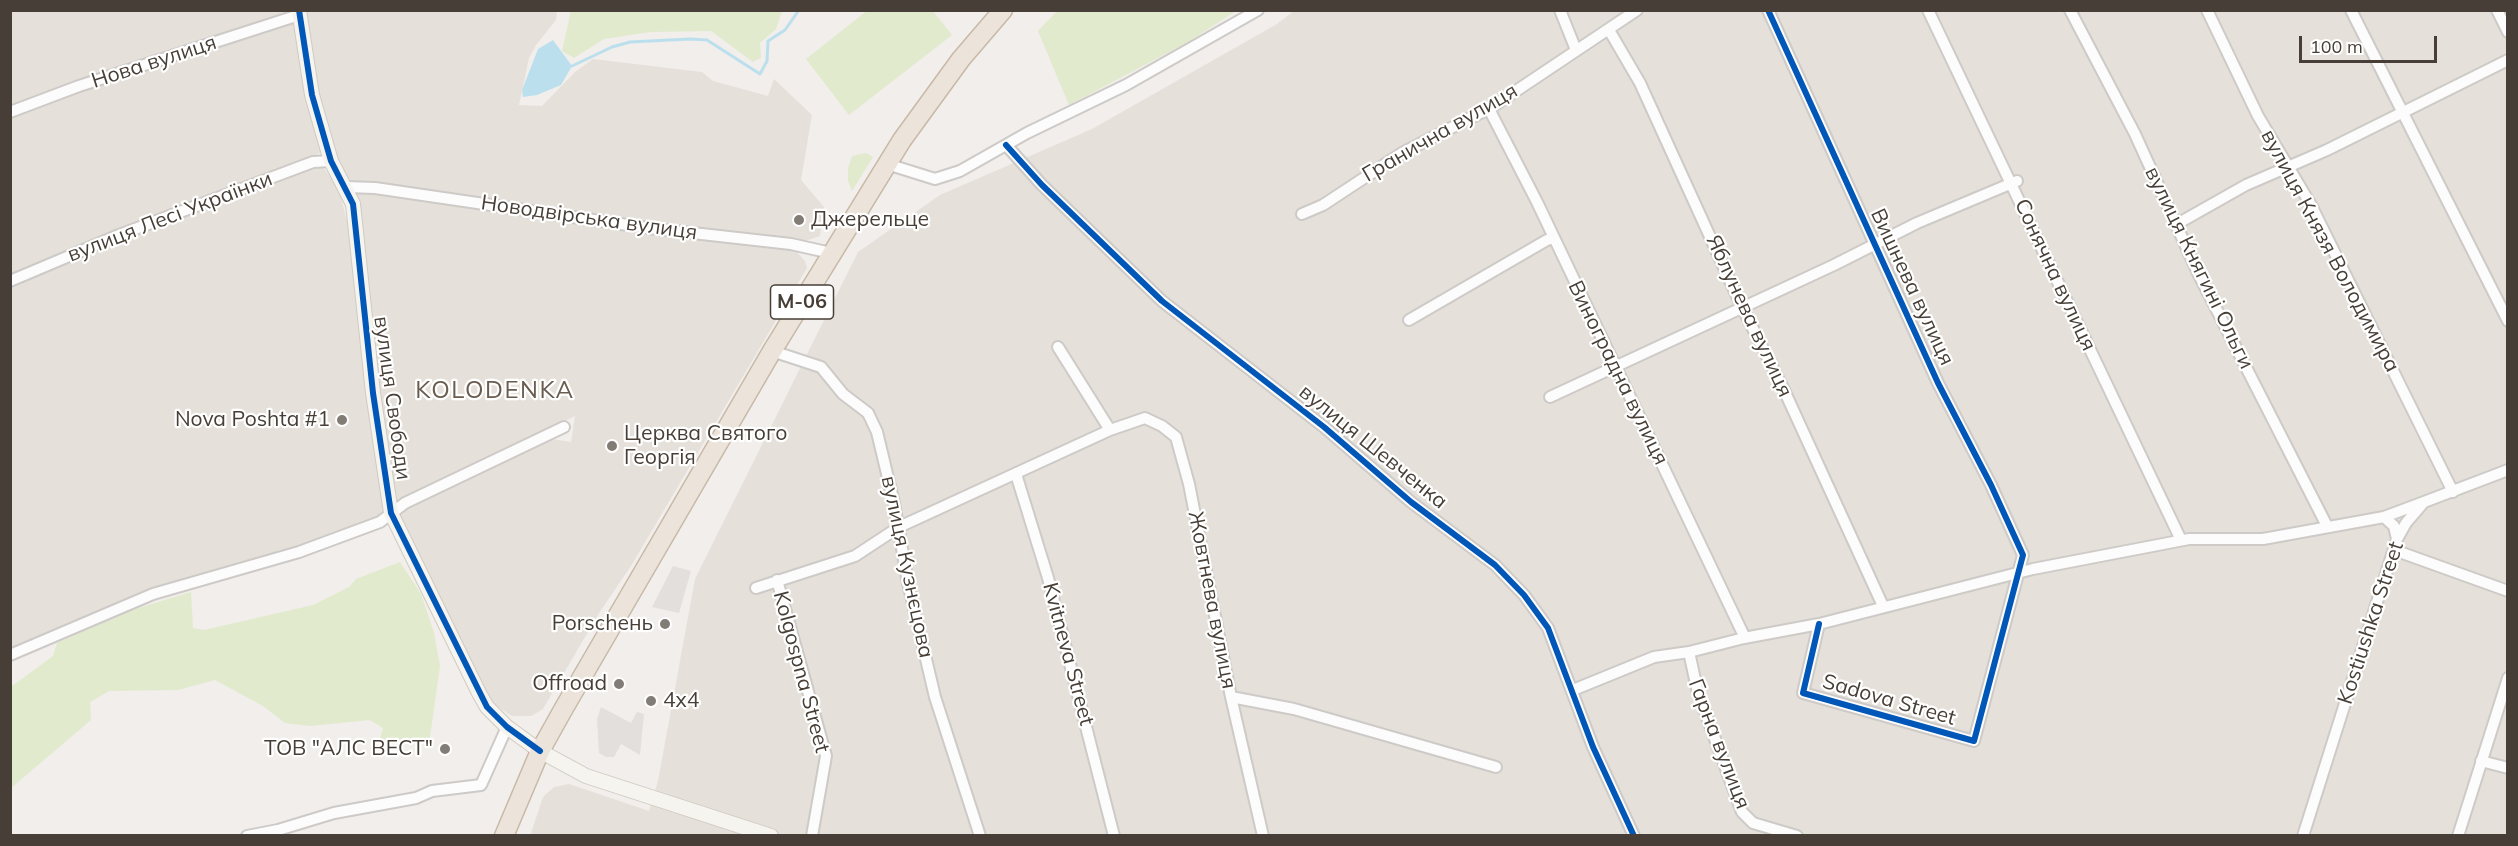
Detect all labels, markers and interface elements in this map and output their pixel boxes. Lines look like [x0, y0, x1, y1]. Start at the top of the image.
scale bar [2302, 24, 2440, 62]
street label: Нова вулиця [88, 30, 220, 94]
text: 100 m [2310, 35, 2363, 58]
street label: Гранична вулиця [1358, 78, 1522, 188]
street label: вулиця Князя Володимира [2255, 125, 2405, 377]
street label: вулиця Княгині Ольги [2139, 163, 2259, 373]
street label: вулиця Лесі Українки [64, 166, 276, 268]
street label: Новодвірська вулиця [479, 190, 699, 246]
street label: Сонячна вулиця [2009, 195, 2101, 355]
street label: Вишнева вулиця [1865, 205, 1959, 369]
place label: Джерельце [811, 207, 929, 233]
marker: Джерельце [792, 213, 806, 227]
street label: Яблунева вулиця [1700, 231, 1798, 401]
street label: Виноградна вулиця [1562, 277, 1674, 469]
road number: М-06 [770, 285, 834, 319]
street label: вулиця Свободи [368, 315, 416, 481]
district label: KOLODENKA [415, 377, 575, 405]
street label: вулиця Шевченка [1294, 380, 1452, 514]
place label: Nova Poshta #1 [175, 407, 330, 433]
marker: Nova Poshta #1 [335, 413, 349, 427]
place label: Церква Святого Георгія [624, 421, 788, 471]
marker: Церква Святого Георгія [605, 439, 619, 453]
street label: вулиця Кузнєцова [875, 474, 939, 660]
street label: Жовтнева вулиця [1182, 509, 1242, 691]
street label: Kostiushka Street [2333, 539, 2409, 707]
street label: Kvitneva Street [1037, 580, 1099, 728]
street label: Kolgospna Street [767, 588, 835, 756]
place label: Porscheнь [552, 611, 653, 637]
marker: Porscheнь [658, 617, 672, 631]
street label: Sadova Street [1820, 669, 1958, 731]
place label: Offroad [532, 671, 607, 697]
street label: Гарна вулиця [1683, 676, 1755, 812]
marker: Offroad [612, 677, 626, 691]
place label: 4x4 [663, 688, 699, 714]
marker: 4x4 [644, 694, 658, 708]
place label: ТОВ "АЛС ВЕСТ" [264, 736, 433, 762]
marker: ТОВ "АЛС ВЕСТ" [438, 742, 452, 756]

